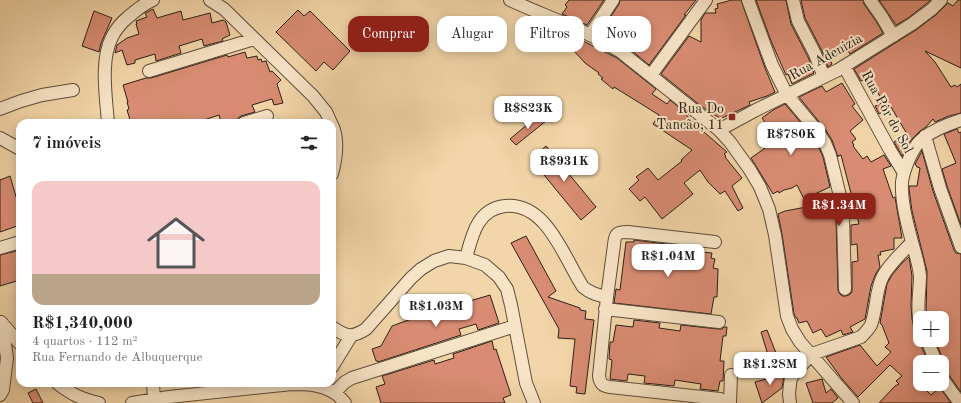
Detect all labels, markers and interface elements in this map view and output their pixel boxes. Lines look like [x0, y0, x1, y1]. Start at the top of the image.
chip: Comprar [348, 16, 429, 52]
chip: Alugar [437, 16, 507, 52]
chip: Filtros [515, 16, 584, 52]
chip: Novo [592, 16, 651, 52]
street label: Rua Adenizia [787, 31, 865, 83]
street label: Rua Pôr do Sol [859, 68, 916, 156]
pin: R$823K [495, 96, 561, 130]
text: R$823K [503, 102, 553, 115]
place label: Rua Do Tancão, 11 [656, 102, 724, 132]
marker: Rua Do Tancão, 11 [727, 112, 737, 122]
pin: R$780K [758, 122, 824, 156]
text: R$780K [766, 128, 816, 141]
icon: filters [298, 132, 320, 154]
text: 7 imóveis [32, 135, 101, 152]
pin: R$931K [531, 149, 597, 183]
text: R$931K [539, 155, 589, 168]
pin: R$1.34M [802, 193, 876, 227]
text: R$1.34M [812, 199, 866, 212]
icon: home [140, 207, 212, 279]
pin: R$1.04M [631, 244, 705, 278]
text: R$1.04M [641, 250, 695, 263]
pin: R$1.03M [399, 294, 473, 328]
text: R$1.03M [409, 300, 463, 313]
map controls [913, 311, 949, 391]
button: + [913, 311, 949, 347]
text: R$1,340,000 [32, 315, 133, 332]
text: 4 quartos · 112 m² [32, 335, 137, 348]
text: Rua Fernando de Albuquerque [32, 351, 202, 364]
pin: R$1.28M [733, 352, 807, 386]
button: − [913, 355, 949, 391]
text: R$1.28M [743, 358, 797, 371]

